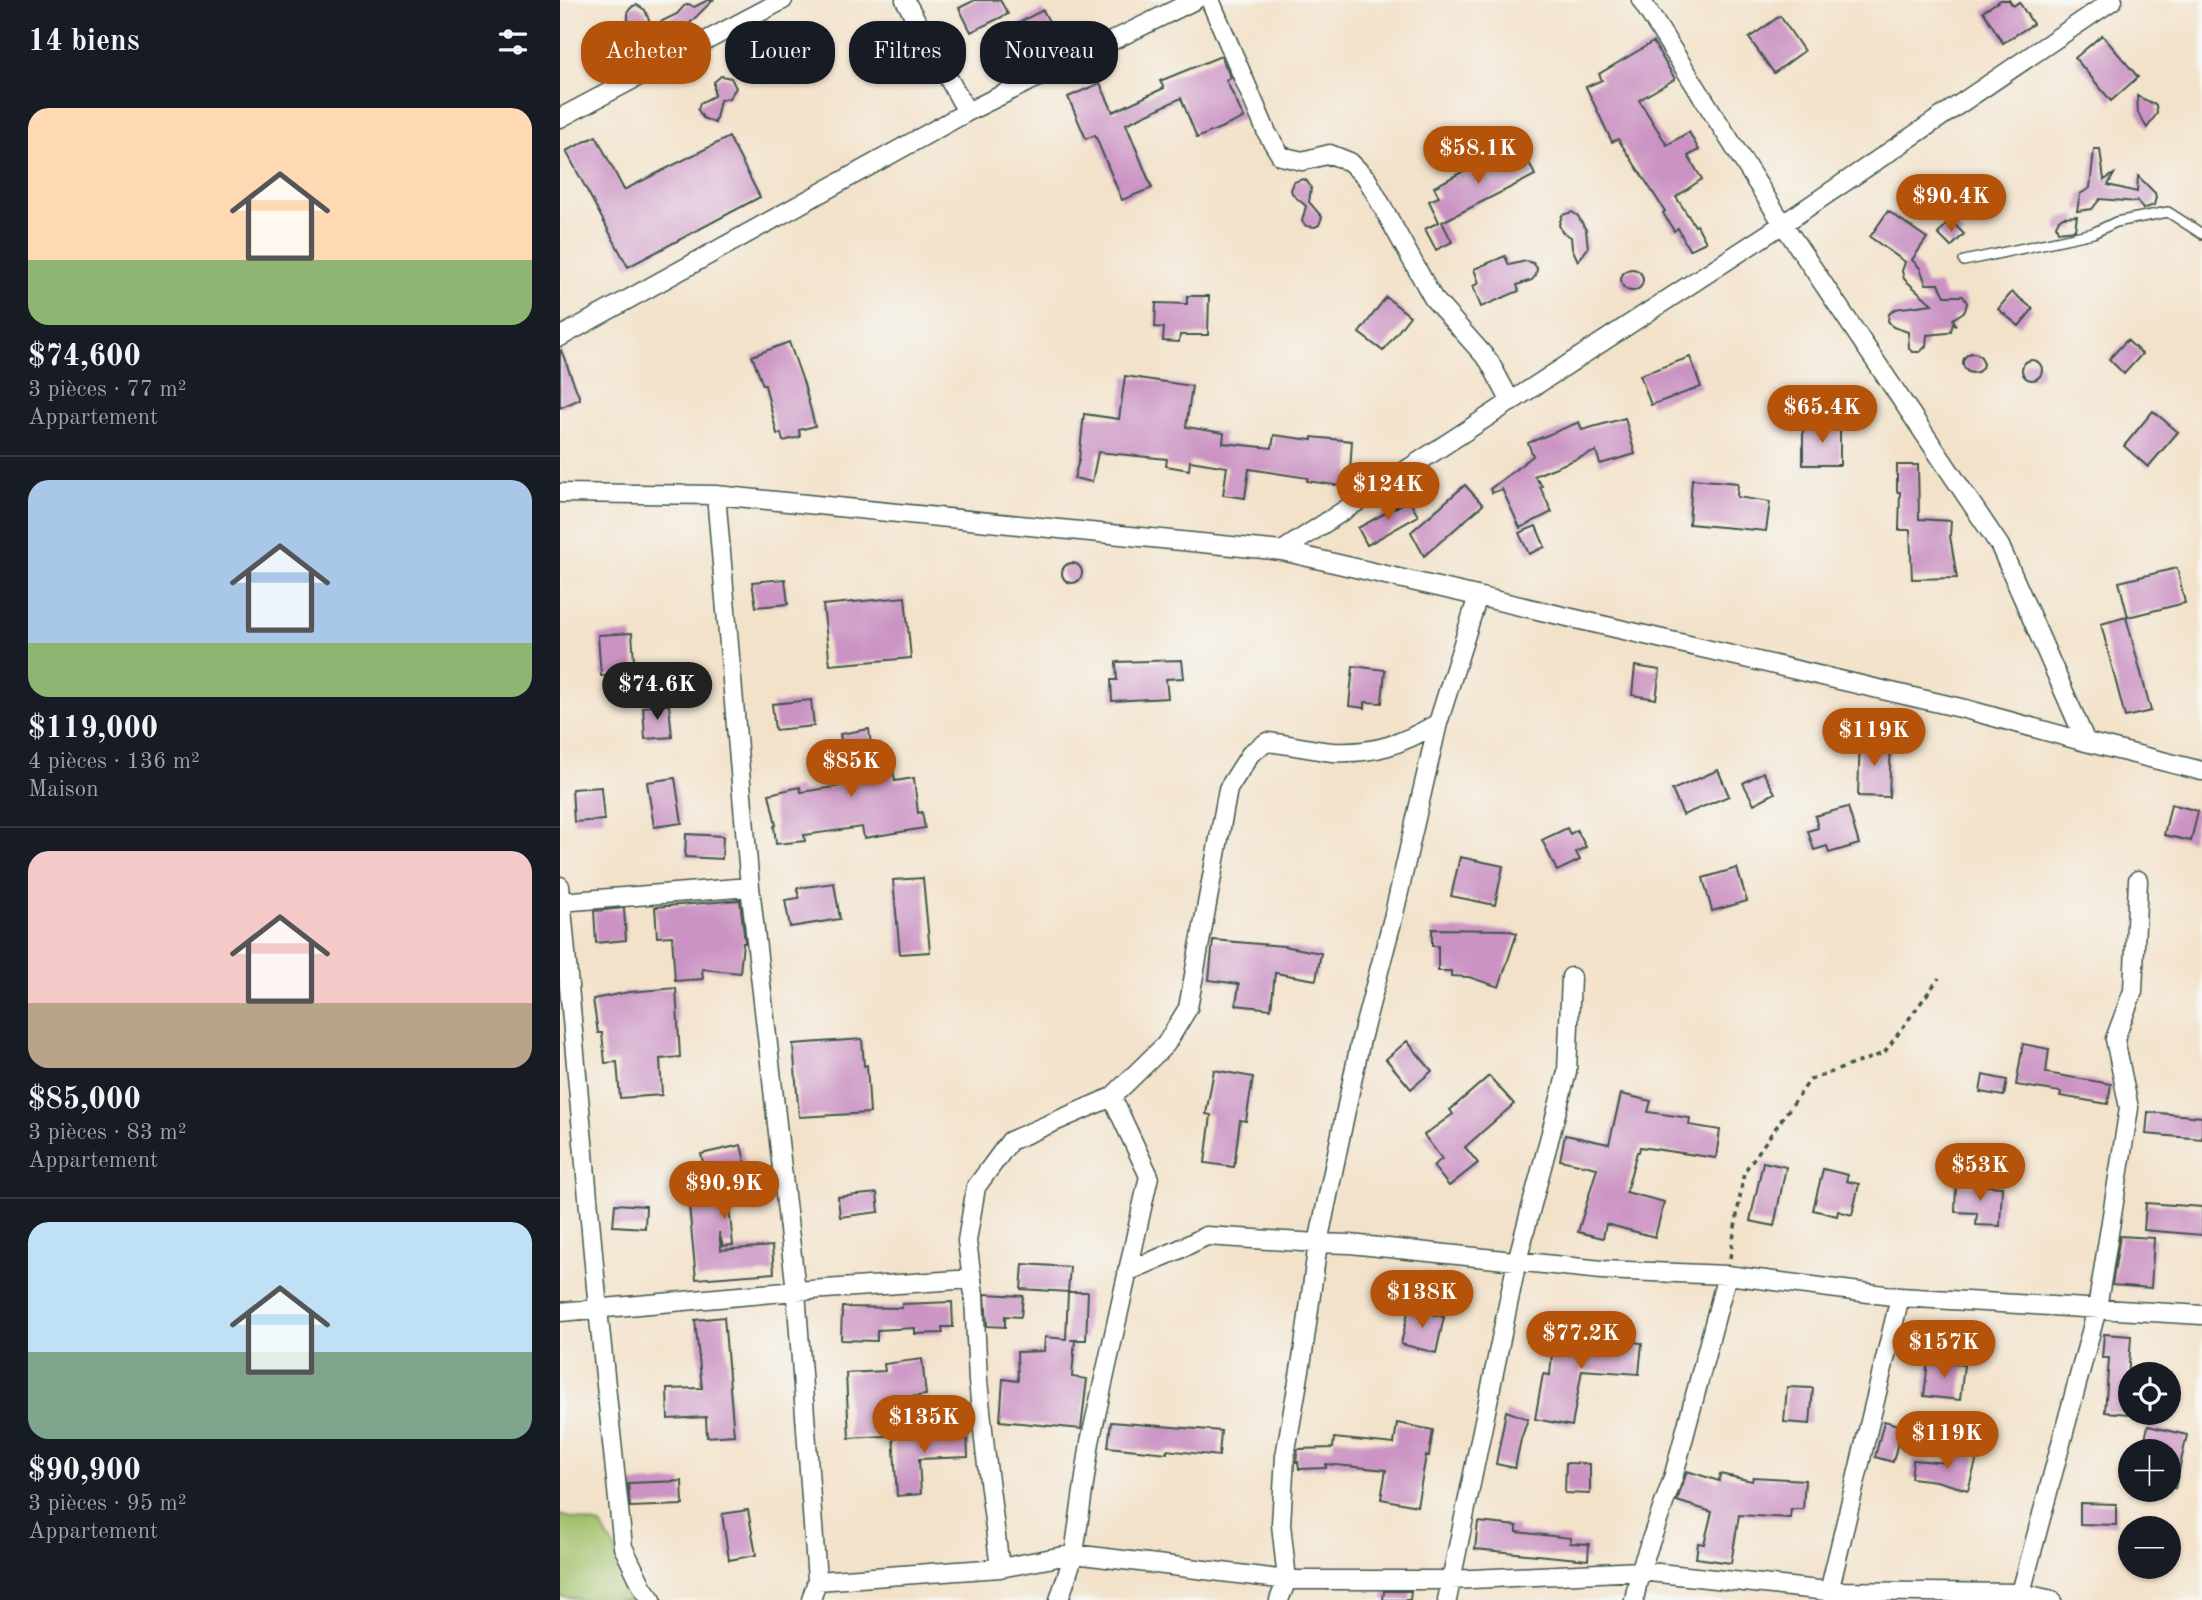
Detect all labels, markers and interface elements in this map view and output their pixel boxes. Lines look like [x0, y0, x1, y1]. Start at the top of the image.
chip: Acheter [581, 21, 711, 84]
chip: Louer [725, 21, 835, 84]
chip: Filtres [849, 21, 966, 84]
chip: Nouveau [980, 21, 1118, 84]
icon: filters [494, 23, 532, 61]
text: 14 biens [28, 27, 140, 57]
pin: $58.1K [1421, 127, 1535, 186]
text: $58.1K [1439, 137, 1517, 160]
icon: home [217, 153, 343, 279]
pin: $90.4K [1894, 174, 2008, 234]
text: $90.4K [1912, 185, 1990, 208]
text: $74,600 [28, 342, 141, 372]
text: 3 pièces · 77 m² [28, 378, 187, 401]
pin: $65.4K [1765, 386, 1879, 445]
text: $65.4K [1783, 396, 1861, 419]
text: Appartement [28, 406, 158, 429]
pin: $124K [1339, 462, 1437, 522]
text: $124K [1352, 473, 1424, 496]
icon: home [217, 525, 343, 651]
pin: $74.6K [600, 662, 714, 722]
text: $74.6K [618, 673, 696, 696]
pin: $119K [1825, 708, 1923, 768]
text: $119,000 [28, 714, 158, 744]
text: $119K [1838, 719, 1910, 742]
pin: $85K [810, 740, 892, 799]
text: 4 pièces · 136 m² [28, 750, 200, 773]
text: $85K [822, 750, 880, 773]
text: Maison [28, 778, 99, 801]
icon: home [217, 896, 343, 1022]
text: $85,000 [28, 1085, 141, 1115]
text: 3 pièces · 83 m² [28, 1121, 187, 1144]
pin: $53K [1939, 1144, 2021, 1203]
text: Appartement [28, 1149, 158, 1172]
text: $53K [1951, 1154, 2009, 1177]
pin: $90.9K [667, 1162, 781, 1221]
text: $90.9K [685, 1172, 763, 1195]
icon: home [217, 1267, 343, 1393]
pin: $138K [1373, 1270, 1471, 1330]
text: $138K [1386, 1281, 1458, 1304]
pin: $77.2K [1524, 1312, 1638, 1371]
pin: $157K [1895, 1320, 1993, 1380]
text: $77.2K [1542, 1322, 1620, 1345]
text: $157K [1908, 1331, 1980, 1354]
map controls [2118, 1362, 2181, 1579]
button: locate [2118, 1362, 2181, 1425]
pin: $135K [875, 1396, 973, 1455]
text: $135K [888, 1406, 960, 1429]
pin: $119K [1898, 1412, 1996, 1471]
text: $119K [1911, 1422, 1983, 1445]
button: + [2118, 1439, 2181, 1502]
text: $90,900 [28, 1456, 141, 1486]
text: 3 pièces · 95 m² [28, 1492, 187, 1515]
button: − [2118, 1516, 2181, 1579]
text: Appartement [28, 1520, 158, 1543]

